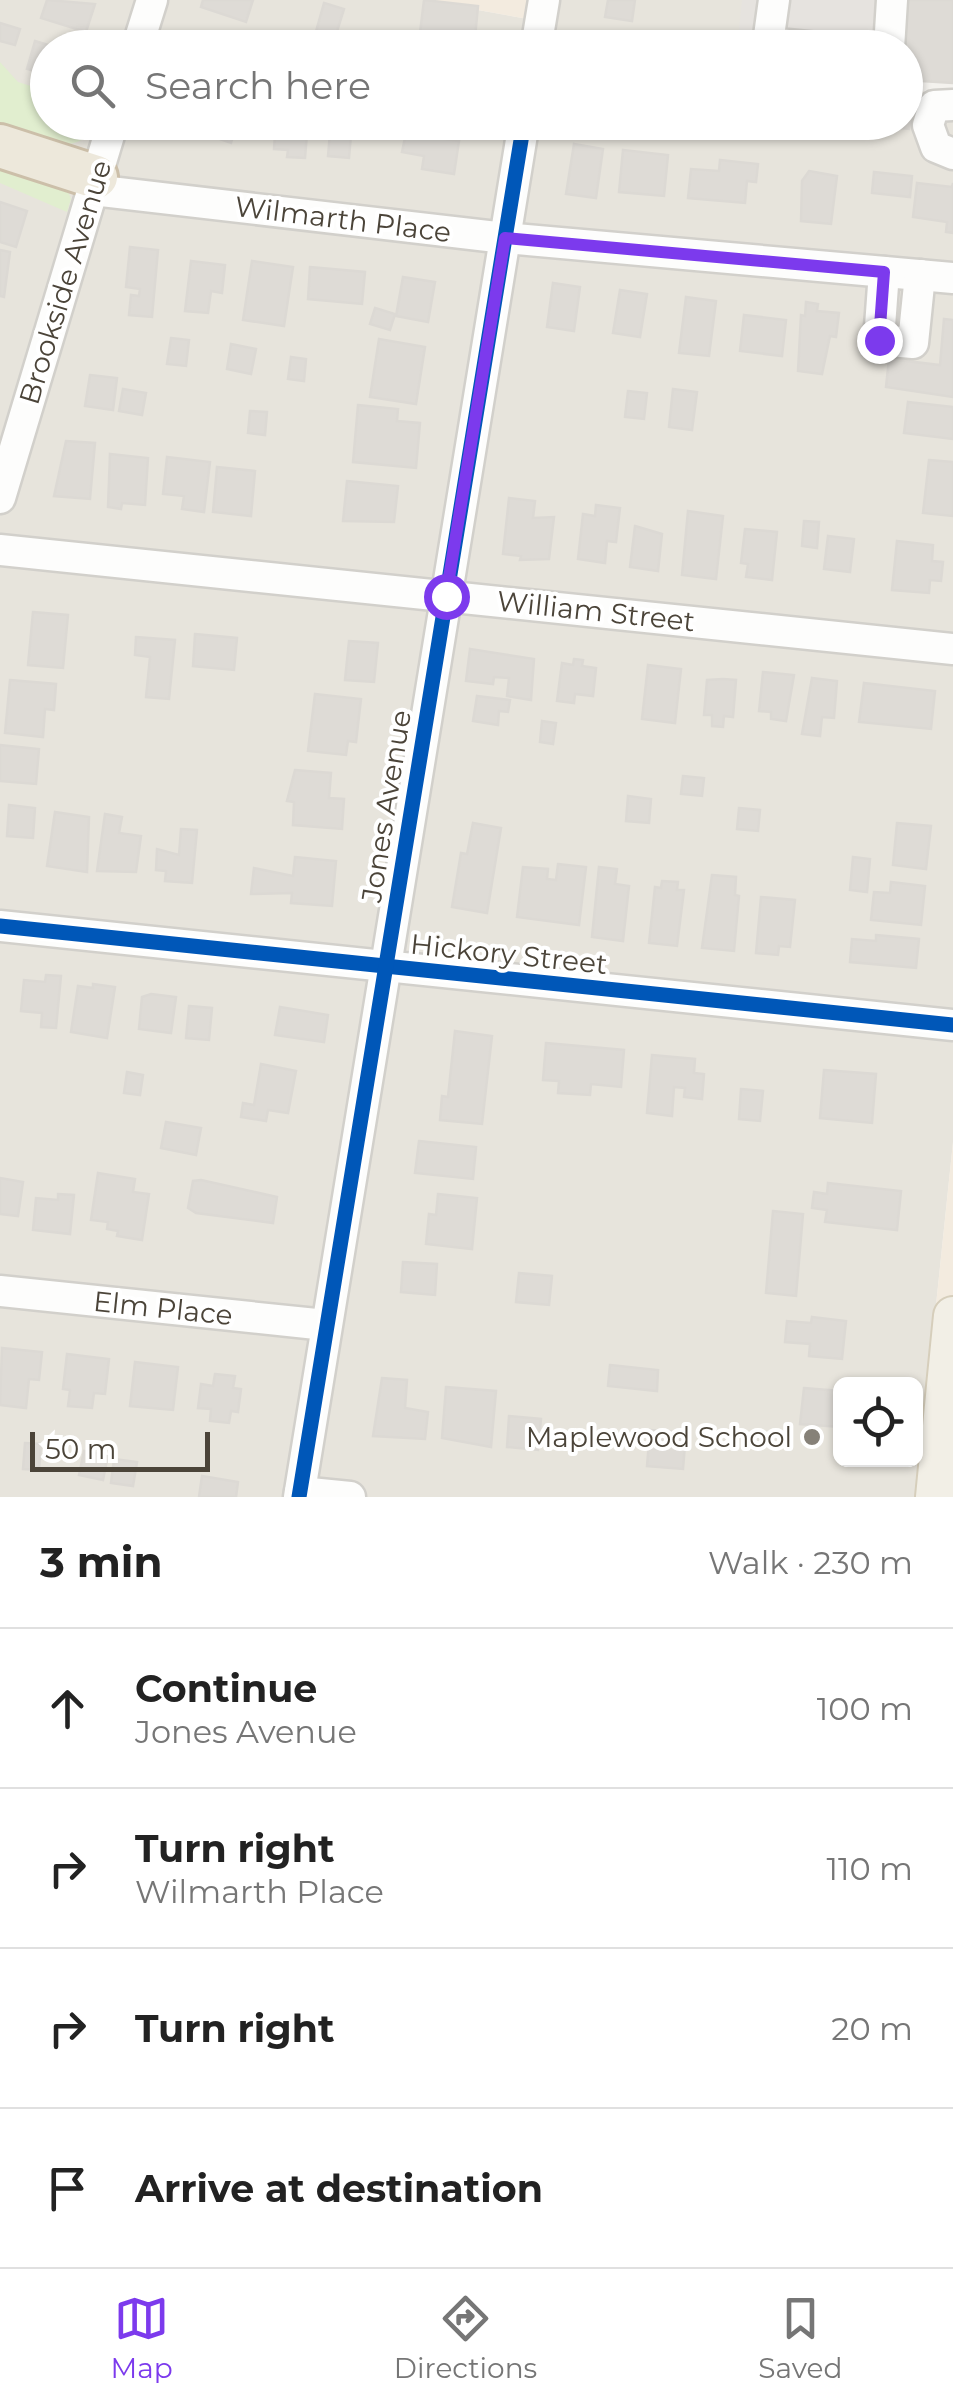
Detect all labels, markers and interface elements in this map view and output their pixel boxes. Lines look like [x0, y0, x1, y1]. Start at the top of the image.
search box [30, 30, 923, 140]
icon: search [65, 58, 120, 113]
text: Search here [145, 62, 371, 109]
street label: Brookside Avenue [12, 156, 118, 408]
street label: Wilmarth Place [233, 189, 453, 249]
route end [857, 318, 903, 364]
route start [424, 574, 470, 620]
street label: William Street [495, 584, 697, 638]
street label: Jones Avenue [354, 707, 418, 905]
street label: Hickory Street [409, 927, 609, 981]
street label: Elm Place [92, 1284, 234, 1332]
map controls [833, 1377, 923, 1467]
button: locate [833, 1377, 923, 1467]
place label: Maplewood School [526, 1420, 792, 1454]
marker: Maplewood School [801, 1426, 823, 1448]
scale bar [30, 1427, 210, 1472]
text: 50 m [45, 1432, 116, 1466]
text: 3 min [40, 1536, 162, 1588]
text: Walk · 230 m [708, 1543, 913, 1582]
text: Continue [135, 1665, 317, 1712]
icon: ahead [40, 1681, 95, 1736]
text: 100 m [817, 1689, 913, 1728]
text: Jones Avenue [135, 1712, 357, 1751]
text: Turn right [135, 1825, 334, 1872]
icon: right [40, 1841, 95, 1896]
text: 110 m [826, 1849, 913, 1888]
text: Wilmarth Place [135, 1872, 384, 1911]
icon: right [40, 2001, 95, 2056]
text: Turn right [135, 2005, 334, 2052]
text: 20 m [831, 2009, 913, 2048]
icon: arrive [40, 2161, 95, 2216]
text: Arrive at destination [135, 2165, 543, 2212]
tab: Map [111, 2291, 173, 2385]
tab: Directions [394, 2291, 537, 2385]
tab: Saved [758, 2291, 842, 2385]

